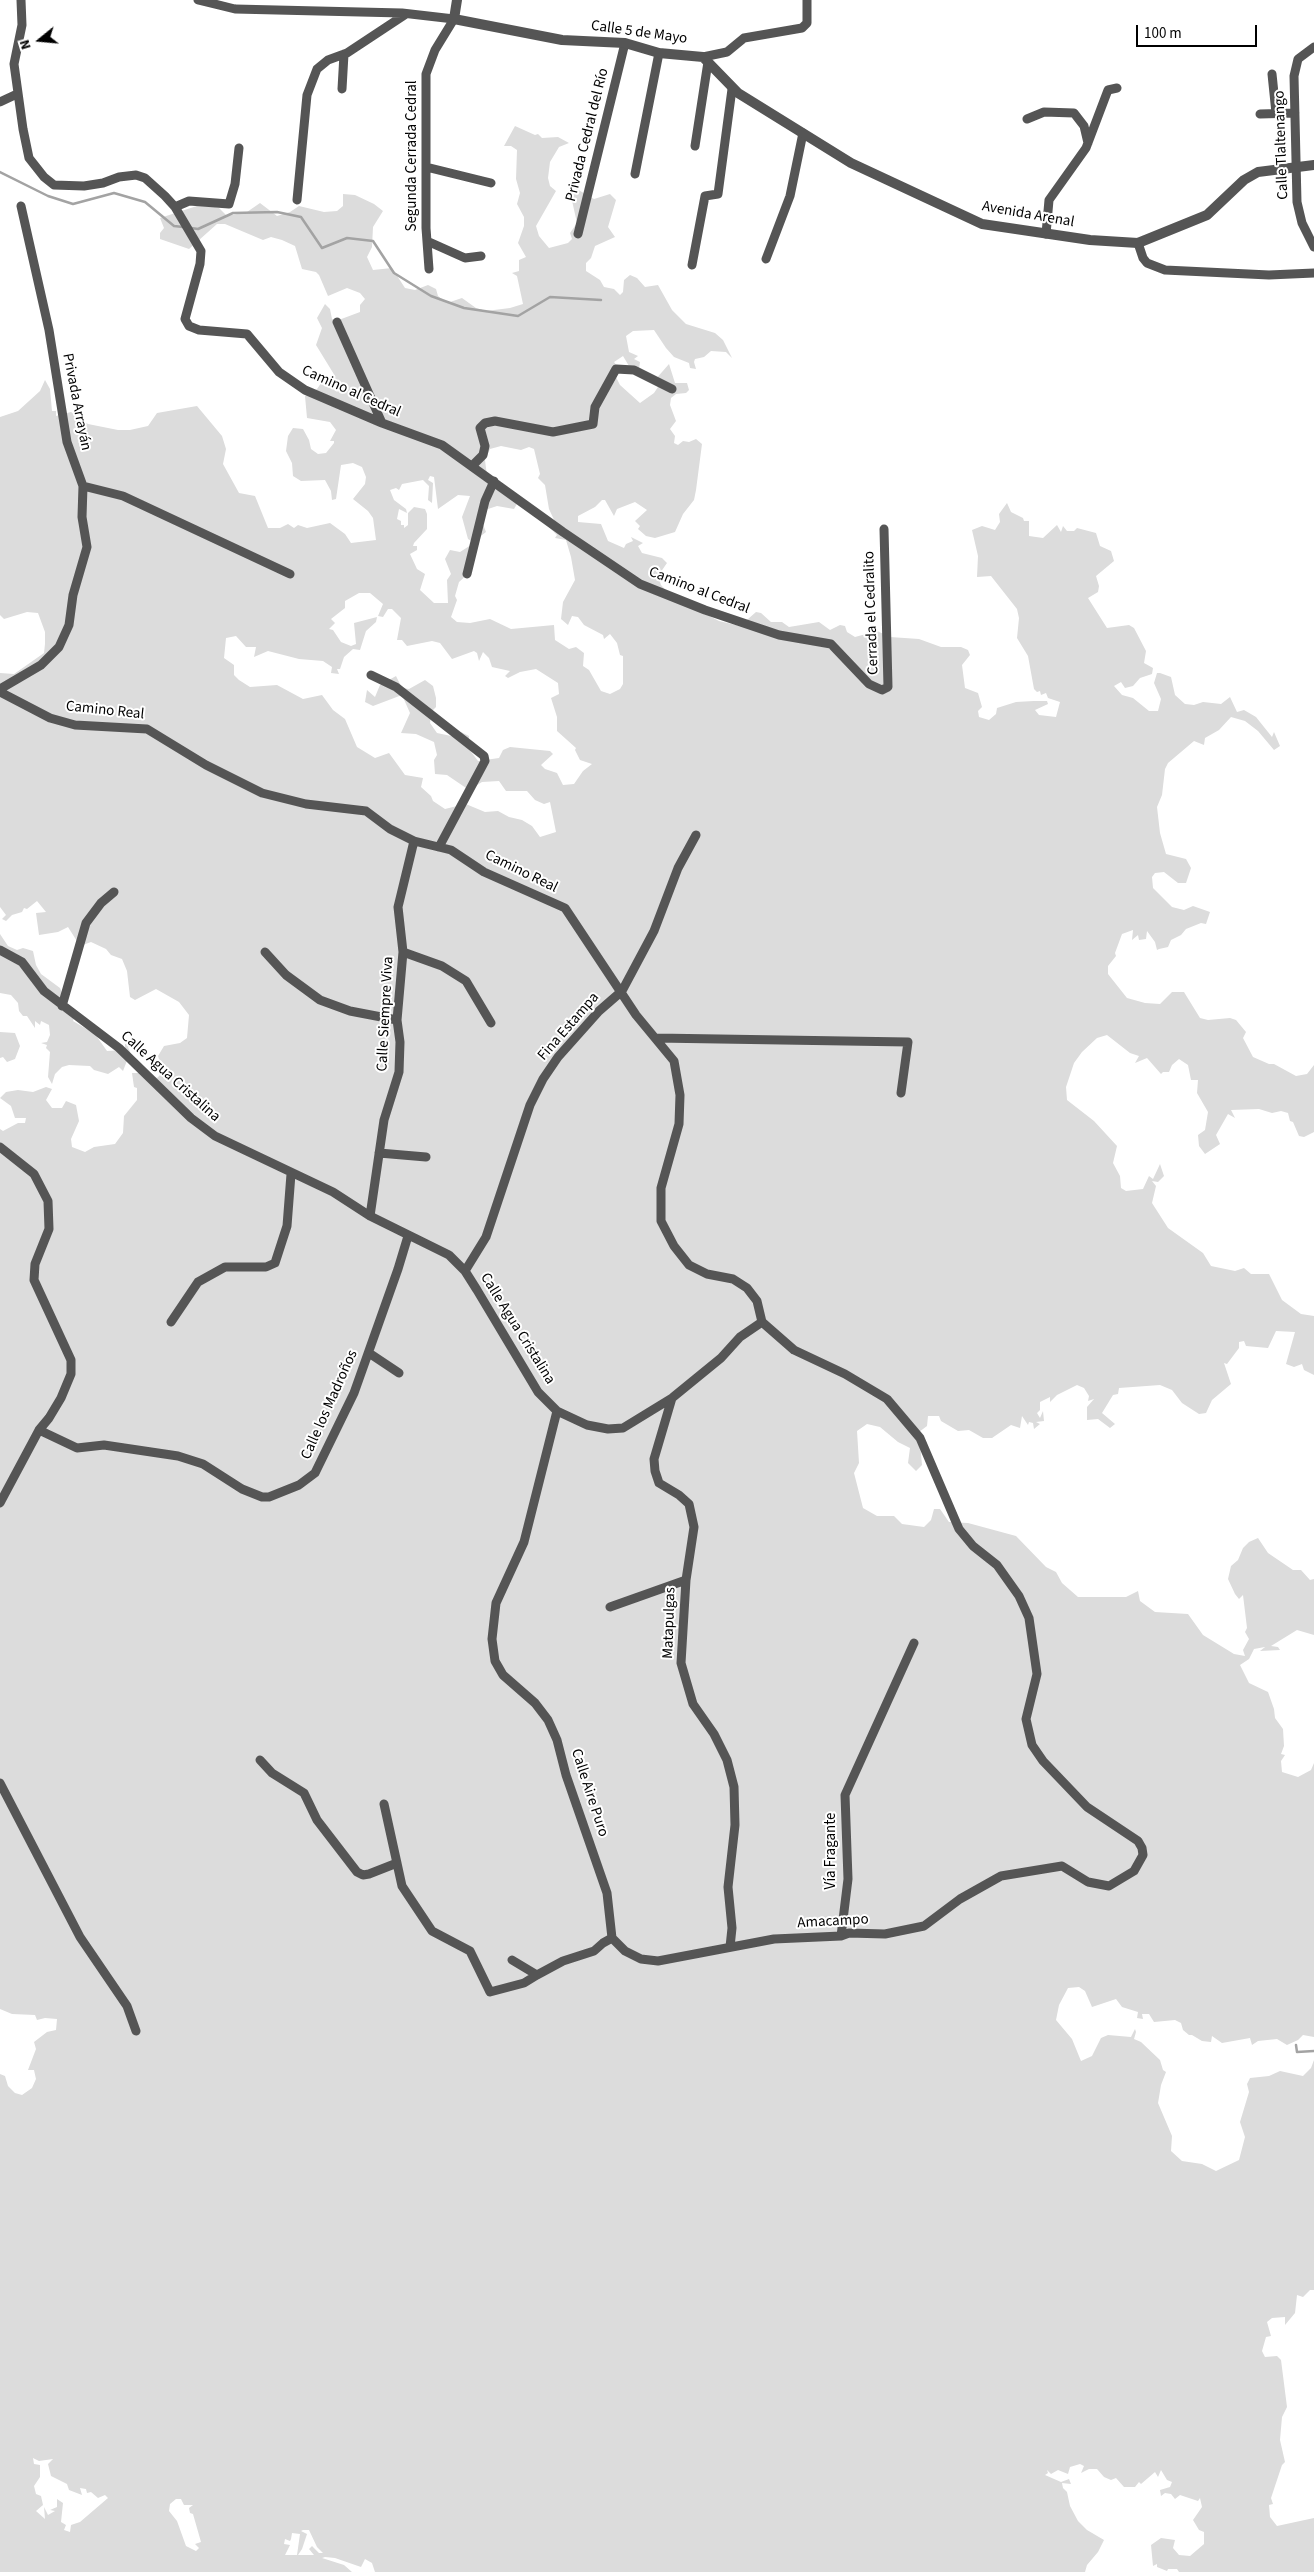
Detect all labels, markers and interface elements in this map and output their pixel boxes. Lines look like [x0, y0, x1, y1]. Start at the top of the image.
north arrow [15, 15, 65, 65]
scale bar [1139, 15, 1260, 47]
street label: Calle 5 de Mayo [590, 17, 688, 49]
text: 100 m [1144, 23, 1182, 44]
text: N [15, 37, 37, 52]
street label: Privada Cedral del Río [563, 66, 613, 204]
street label: Segunda Cerrada Cedral [404, 80, 422, 232]
street label: Calle Tlaltenango [1271, 90, 1293, 200]
street label: Avenida Arenal [980, 198, 1076, 232]
street label: Privada Arrayán [58, 352, 94, 452]
street label: Camino al Cedral [299, 362, 403, 422]
street label: Cerrada el Cedralito [861, 551, 883, 675]
street label: Camino al Cedral [646, 564, 752, 618]
street label: Camino Real [65, 698, 145, 724]
street label: Camino Real [482, 847, 560, 897]
street label: Calle Siempre Viva [374, 956, 398, 1072]
street label: Fina Estampa [535, 989, 603, 1065]
street label: Calle Agua Cristalina [117, 1028, 223, 1126]
street label: Calle Agua Cristalina [476, 1270, 558, 1388]
street label: Calle los Madroños [298, 1347, 362, 1463]
street label: Matapulgas [660, 1587, 680, 1659]
street label: Calle Aire Puro [566, 1747, 612, 1839]
street label: Vía Fragante [823, 1812, 841, 1890]
street label: Amacampo [797, 1911, 869, 1933]

